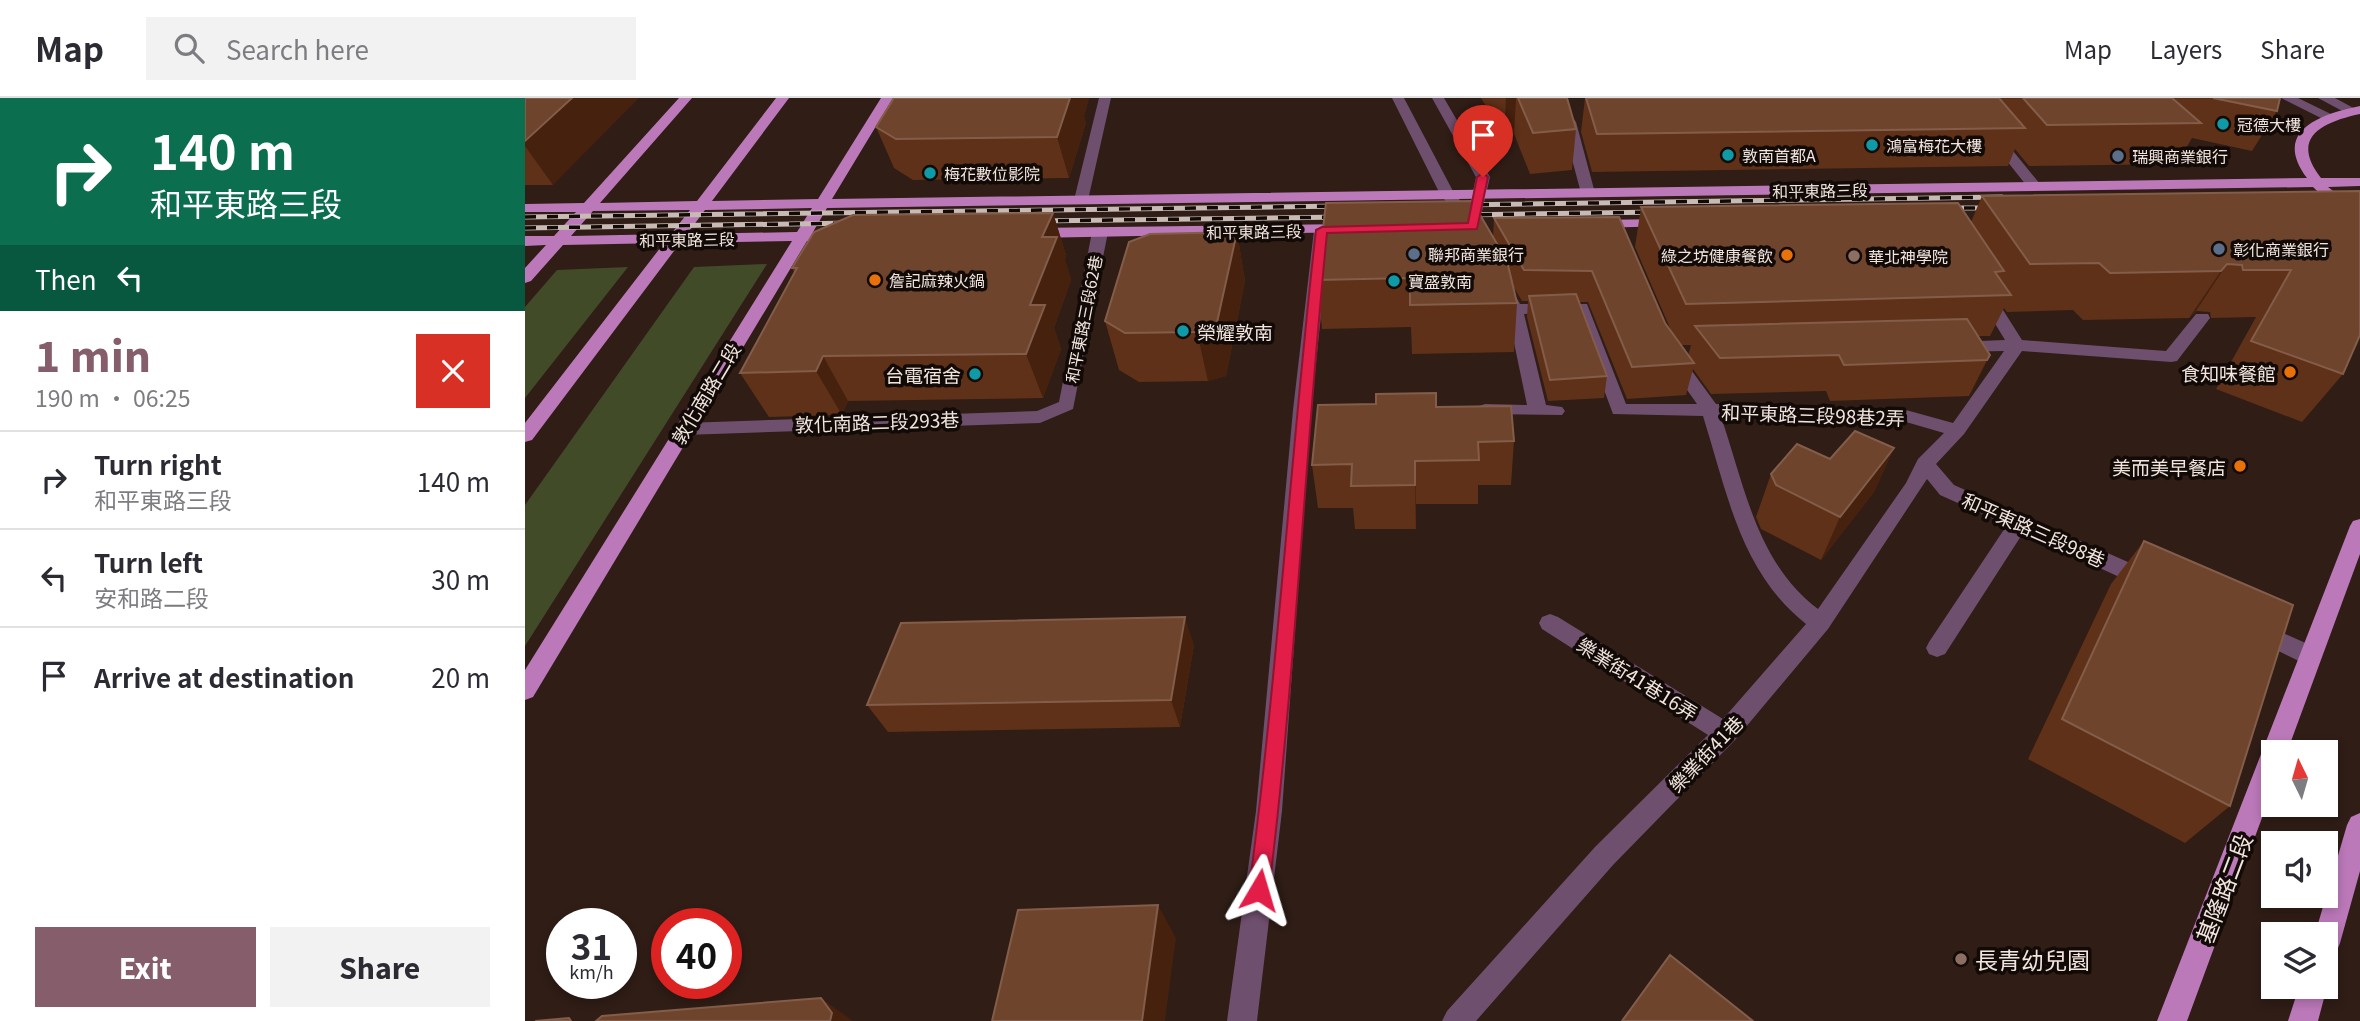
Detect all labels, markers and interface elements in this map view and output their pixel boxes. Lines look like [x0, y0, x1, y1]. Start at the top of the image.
search box [146, 17, 636, 80]
text: Map [35, 24, 104, 72]
icon: search [170, 29, 208, 67]
text: Search here [226, 30, 369, 67]
text: Map [2064, 31, 2112, 66]
text: Layers [2150, 31, 2222, 66]
text: Share [2260, 31, 2325, 66]
pin [1453, 105, 1513, 177]
place label: 冠德大樓 [2237, 112, 2301, 136]
text: 140 m [150, 113, 295, 184]
icon: arrive [1464, 116, 1502, 154]
marker: 冠德大樓 [2215, 116, 2231, 132]
icon: right [35, 126, 126, 217]
place label: 鴻富梅花大樓 [1886, 133, 1982, 157]
marker: 鴻富梅花大樓 [1864, 137, 1880, 153]
place label: 敦南首都A [1742, 143, 1816, 167]
place label: 瑞興商業銀行 [2132, 144, 2228, 168]
marker: 敦南首都A [1720, 147, 1736, 163]
marker: 瑞興商業銀行 [2110, 148, 2126, 164]
place label: 梅花數位影院 [944, 161, 1040, 185]
marker: 梅花數位影院 [922, 165, 938, 181]
street label: 和平東路三段 [1772, 177, 1868, 203]
text: 和平東路三段 [150, 179, 342, 225]
street label: 和平東路三段 [1206, 218, 1302, 244]
street label: 和平東路三段 [639, 226, 735, 252]
place label: 彰化商業銀行 [2233, 237, 2329, 261]
marker: 彰化商業銀行 [2211, 241, 2227, 257]
place label: 聯邦商業銀行 [1428, 242, 1524, 266]
place label: 綠之坊健康餐飲 [1661, 243, 1773, 267]
place label: 華北神學院 [1868, 244, 1948, 268]
marker: 聯邦商業銀行 [1406, 246, 1422, 262]
marker: 綠之坊健康餐飲 [1779, 247, 1795, 263]
marker: 華北神學院 [1846, 248, 1862, 264]
street label: 和平東路三段62巷 [1059, 253, 1107, 385]
icon: left [111, 259, 149, 297]
text: Then [35, 260, 97, 297]
place label: 詹記麻辣火鍋 [889, 268, 985, 292]
place label: 寶盛敦南 [1408, 269, 1472, 293]
marker: 詹記麻辣火鍋 [867, 272, 883, 288]
marker: 寶盛敦南 [1386, 273, 1402, 289]
place label: 榮耀敦南 [1197, 318, 1273, 345]
text: 1 min [35, 323, 151, 384]
marker: 榮耀敦南 [1175, 323, 1191, 339]
button: close [416, 334, 490, 408]
street label: 敦化南路二段 [664, 337, 746, 449]
place label: 食知味餐館 [2181, 359, 2276, 386]
place label: 台電宿舍 [885, 361, 961, 388]
marker: 食知味餐館 [2282, 364, 2298, 380]
marker: 台電宿舍 [967, 366, 983, 382]
text: 190 m · 06:25 [35, 380, 191, 414]
street label: 和平東路三段98巷2弄 [1721, 397, 1905, 431]
street label: 敦化南路二段293巷 [794, 405, 960, 437]
text: Turn right [94, 445, 222, 482]
place label: 美而美早餐店 [2112, 453, 2226, 480]
marker: 美而美早餐店 [2232, 458, 2248, 474]
icon: right [35, 461, 73, 499]
text: 140 m [417, 462, 490, 499]
text: 和平東路三段 [94, 482, 232, 516]
street label: 和平東路三段98巷 [1958, 485, 2110, 573]
text: Turn left [94, 543, 203, 580]
icon: left [35, 559, 73, 597]
text: 30 m [431, 560, 490, 597]
text: 安和路二段 [94, 580, 209, 614]
street label: 樂業街41巷16弄 [1573, 630, 1703, 726]
icon: arrive [35, 657, 73, 695]
text: Arrive at destination [94, 658, 355, 695]
text: 20 m [431, 658, 490, 695]
street label: 樂業街41巷 [1662, 709, 1748, 797]
north arrow [2261, 740, 2338, 817]
map controls [2261, 740, 2338, 999]
street label: 基隆路二段 [2187, 828, 2259, 948]
button: sound [2261, 831, 2338, 908]
position arrow [1222, 853, 1296, 927]
speed limit sign: 40 [651, 908, 742, 999]
text: 31 [571, 919, 612, 970]
button: layers [2261, 922, 2338, 999]
button: Exit [35, 927, 256, 1007]
button: Share [270, 927, 490, 1007]
place label: 長青幼兒園 [1975, 942, 2090, 976]
marker: 長青幼兒園 [1953, 951, 1969, 967]
text: km/h [569, 958, 614, 984]

